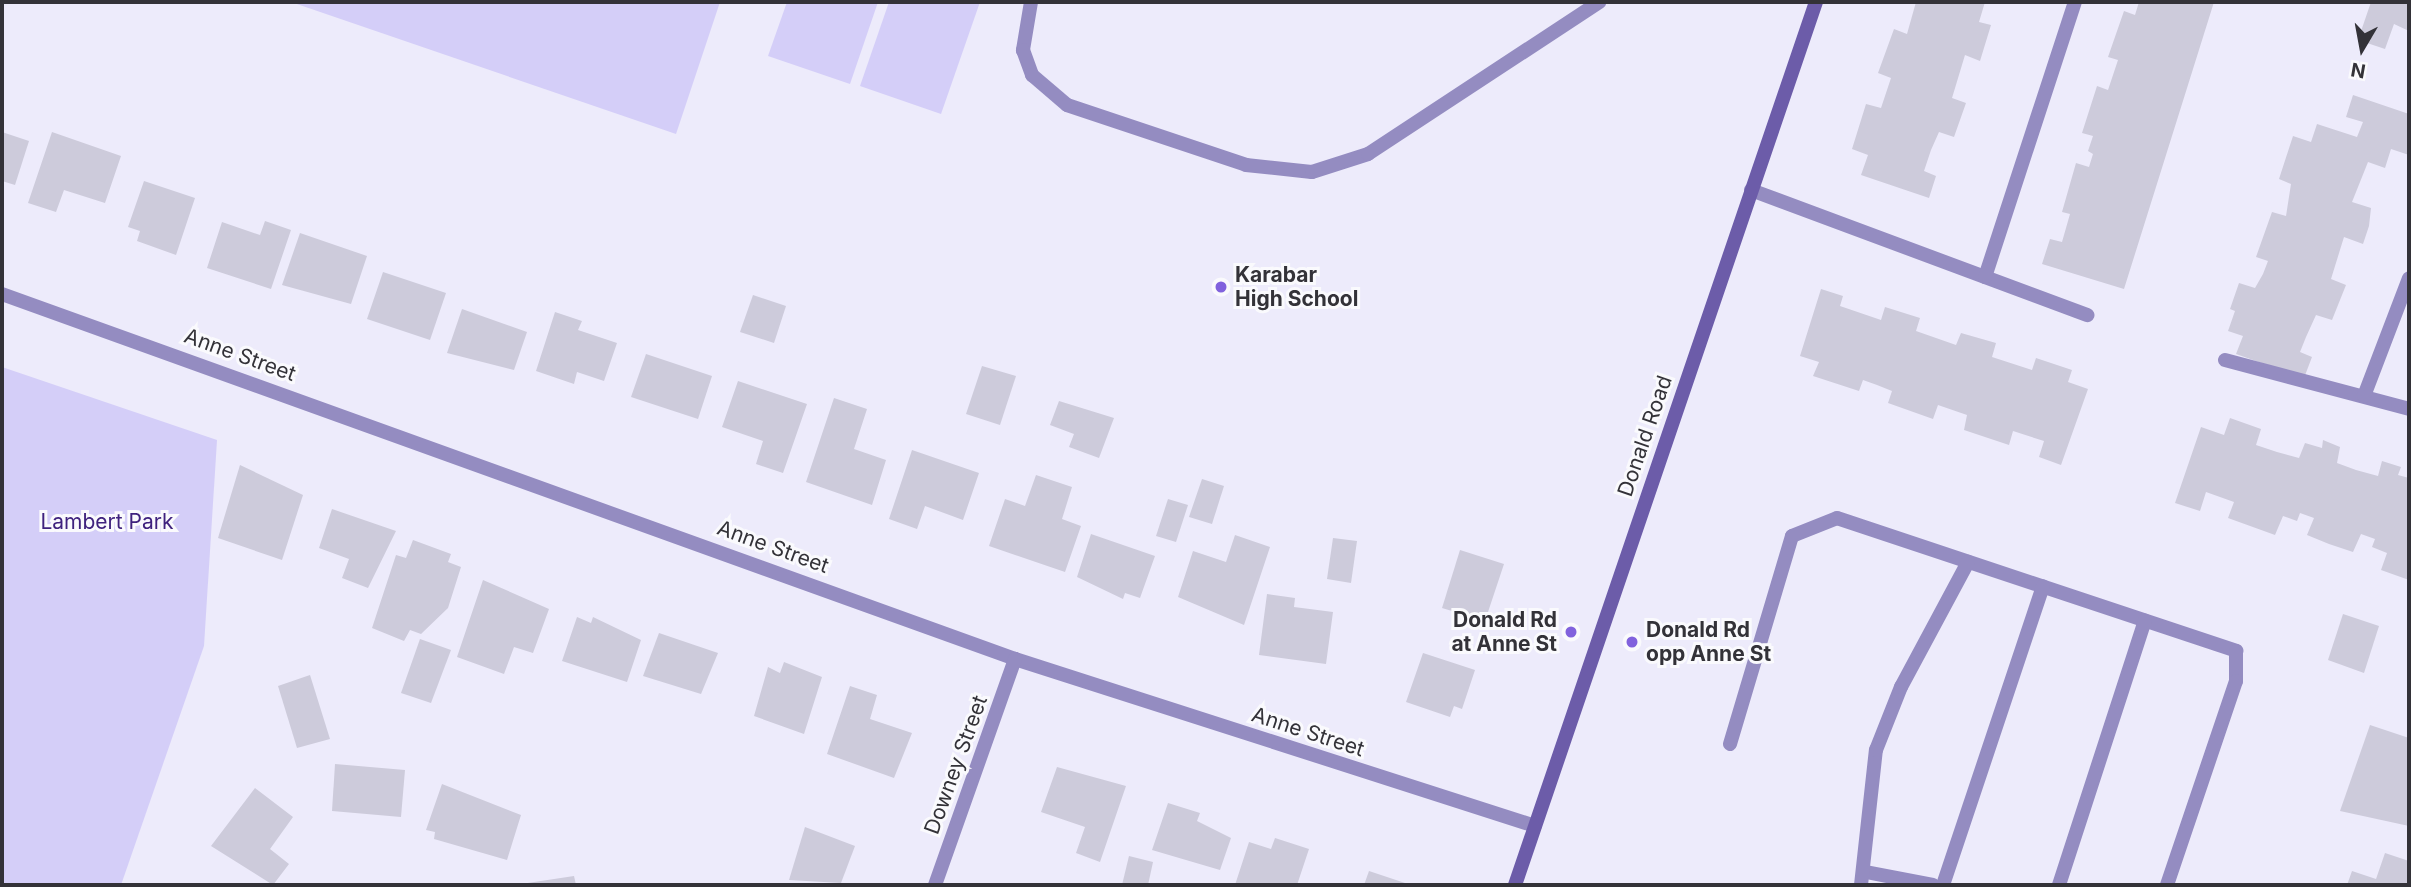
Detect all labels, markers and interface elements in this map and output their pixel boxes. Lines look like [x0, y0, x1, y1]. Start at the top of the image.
north arrow [2327, 14, 2397, 84]
text: N [2349, 58, 2367, 83]
place label: Karabar High School [1235, 262, 1358, 312]
marker: Karabar High School [1213, 279, 1229, 295]
street label: Anne Street [181, 323, 299, 387]
street label: Donald Road [1613, 372, 1677, 500]
park label: Lambert Park [40, 509, 174, 535]
street label: Anne Street [714, 515, 832, 579]
place label: Donald Rd at Anne St [1451, 607, 1557, 657]
place label: Donald Rd opp Anne St [1646, 617, 1771, 667]
marker: Donald Rd at Anne St [1563, 624, 1579, 640]
marker: Donald Rd opp Anne St [1624, 634, 1640, 650]
street label: Downey Street [919, 692, 993, 838]
street label: Anne Street [1249, 702, 1367, 762]

